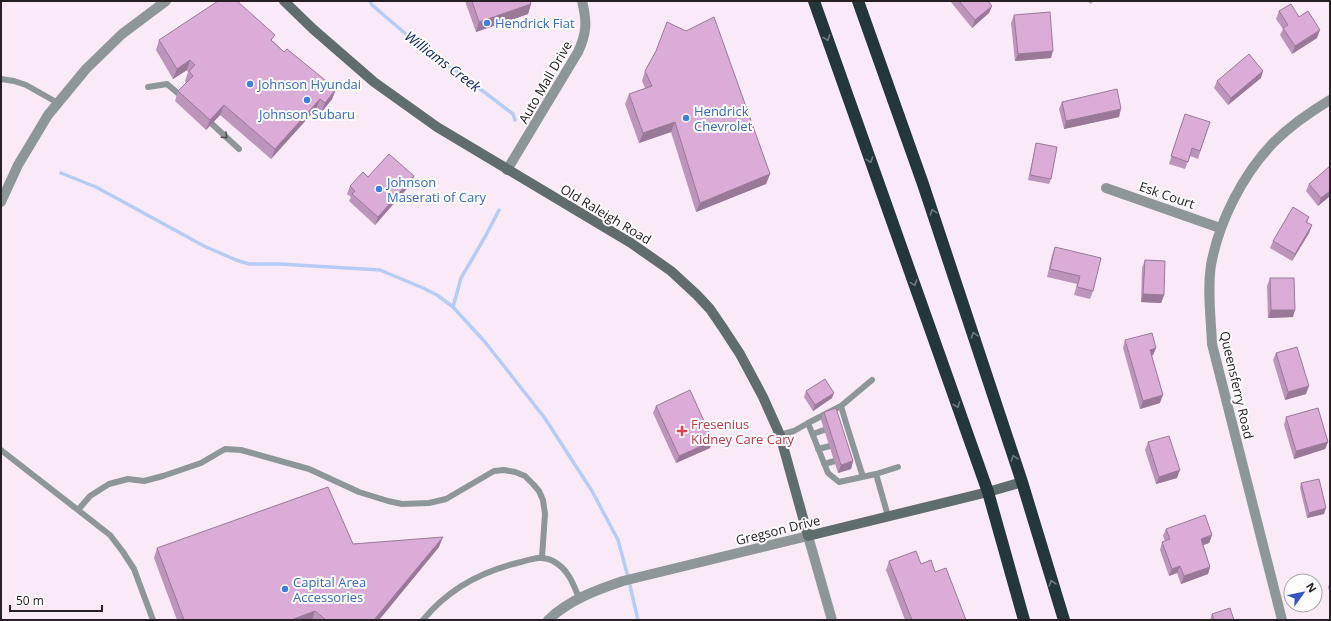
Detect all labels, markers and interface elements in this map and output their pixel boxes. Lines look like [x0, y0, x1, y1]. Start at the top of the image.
place label: Hendrick Fiat [495, 14, 575, 32]
marker: Hendrick Fiat [482, 18, 492, 28]
water label: Williams Creek [401, 26, 486, 96]
one-way arrow [822, 34, 830, 41]
street label: Auto Mall Drive [514, 37, 576, 127]
place label: Johnson Hyundai [256, 75, 361, 93]
marker: Johnson Hyundai [245, 79, 255, 89]
marker: Johnson Subaru [302, 95, 312, 105]
place label: Hendrick Chevrolet [694, 102, 753, 135]
place label: Johnson Subaru [257, 105, 355, 123]
marker: Hendrick Chevrolet [681, 113, 691, 123]
one-way arrow [220, 132, 228, 139]
one-way arrow [866, 157, 874, 164]
place label: Johnson Maserati of Cary [385, 173, 487, 206]
street label: Esk Court [1137, 177, 1197, 213]
street label: Old Raleigh Road [557, 180, 655, 248]
marker: Johnson Maserati of Cary [374, 184, 384, 194]
one-way arrow [929, 208, 937, 215]
one-way arrow [909, 279, 917, 286]
street label: Queensferry Road [1216, 329, 1258, 441]
one-way arrow [970, 332, 978, 339]
one-way arrow [952, 402, 961, 409]
place label: Fresenius Kidney Care Cary [691, 415, 794, 448]
marker: Fresenius Kidney Care Cary [676, 425, 688, 437]
one-way arrow [1011, 455, 1019, 462]
street label: Gregson Drive [734, 511, 822, 549]
place label: Capital Area Accessories [293, 573, 366, 606]
north arrow [1283, 573, 1323, 613]
one-way arrow [1048, 579, 1057, 586]
text: N [1303, 579, 1321, 595]
marker: Capital Area Accessories [280, 584, 290, 594]
scale bar [10, 587, 102, 613]
text: 50 m [16, 592, 44, 609]

